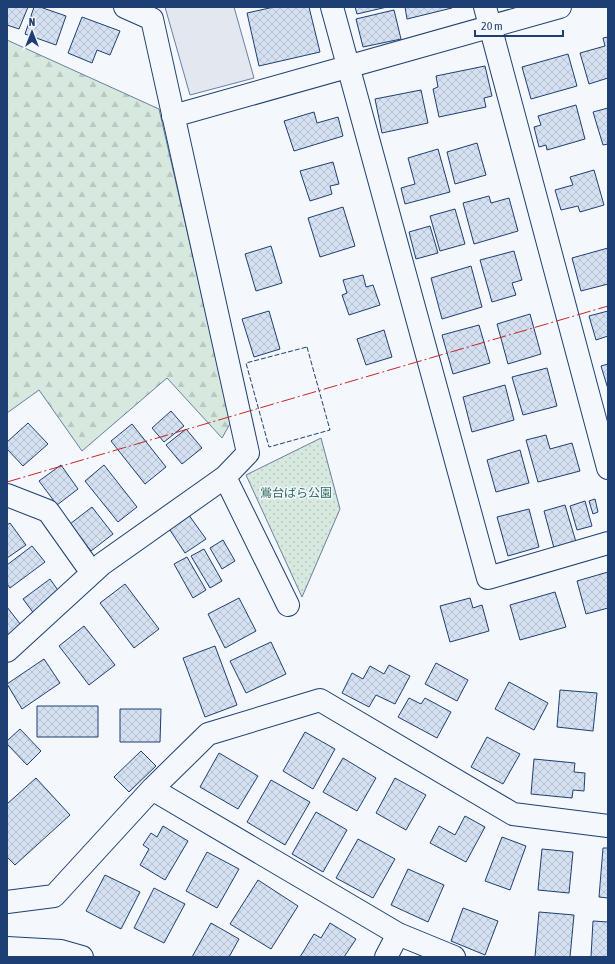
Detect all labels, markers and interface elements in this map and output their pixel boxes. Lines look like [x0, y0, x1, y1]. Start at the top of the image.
north arrow [12, 12, 52, 52]
scale bar [475, 12, 563, 38]
text: N [29, 16, 35, 28]
text: 20 m [481, 19, 503, 33]
park label: 鴬台ばら公園 [260, 486, 332, 500]

